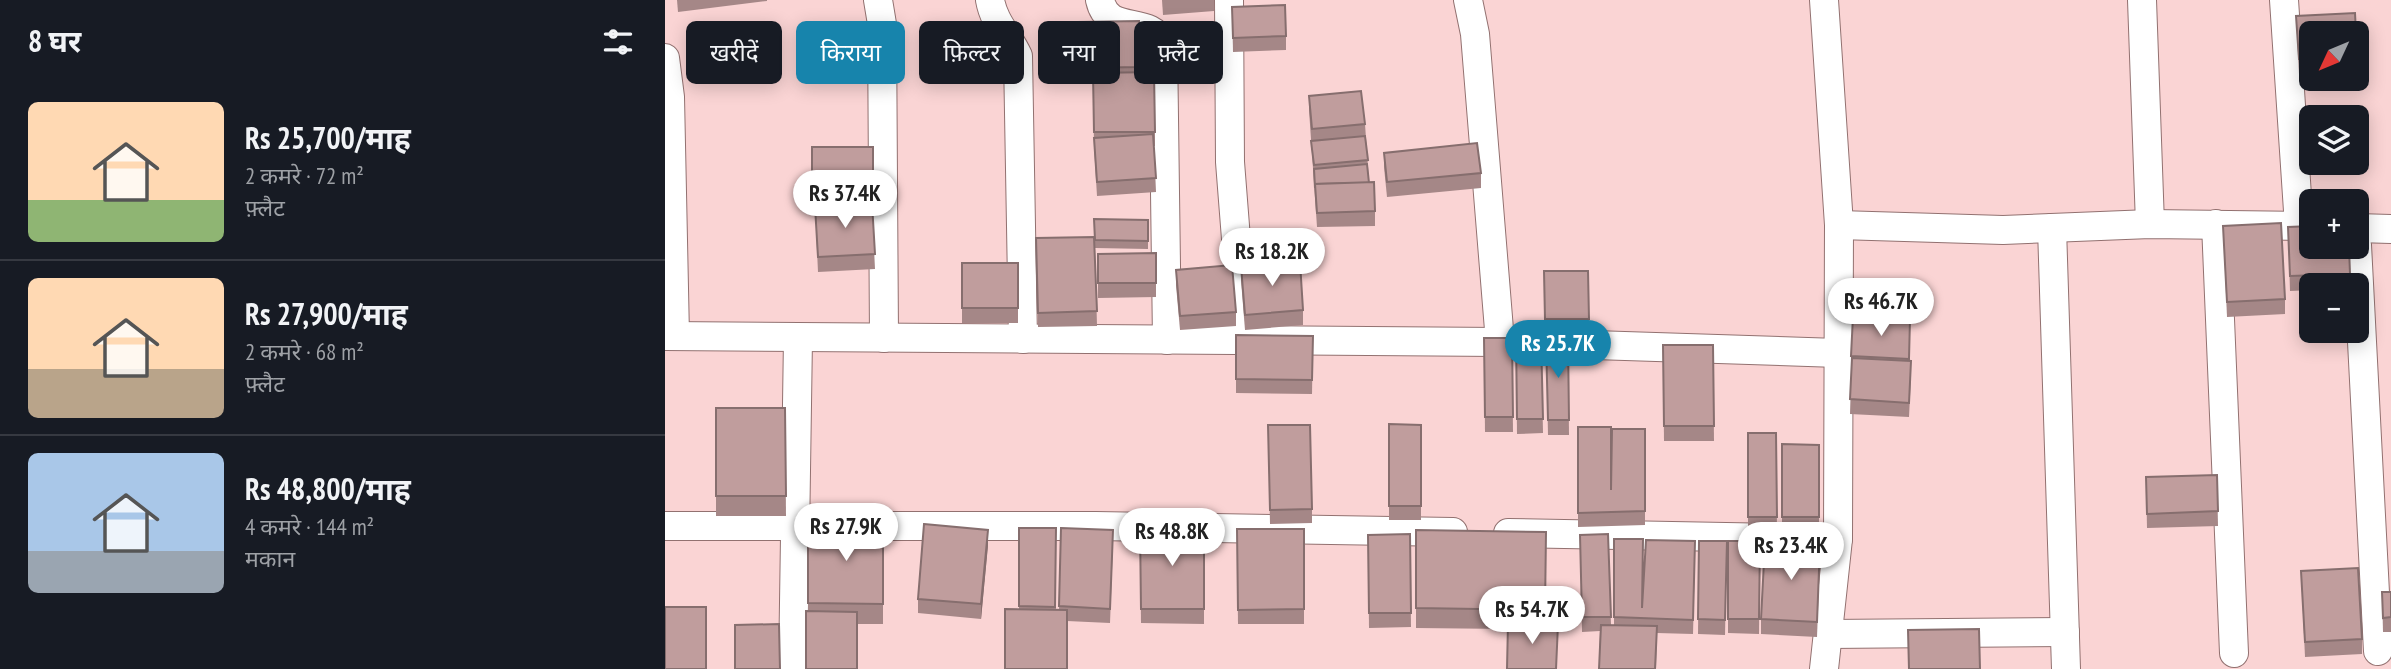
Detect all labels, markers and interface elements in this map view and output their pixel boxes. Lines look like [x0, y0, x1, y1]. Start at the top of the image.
text: 8 घर [28, 21, 81, 60]
chip: खरीदें [686, 21, 782, 84]
chip: किराया [796, 21, 905, 84]
chip: फ़िल्टर [919, 21, 1024, 84]
chip: नया [1038, 21, 1120, 84]
chip: फ़्लैट [1134, 21, 1223, 84]
north arrow [2299, 21, 2369, 91]
map controls [2299, 21, 2369, 343]
icon: filters [599, 23, 637, 61]
button: layers [2299, 105, 2369, 175]
text: Rs 25,700/माह [245, 118, 411, 157]
icon: home [84, 130, 168, 214]
text: 2 कमरे · 72 m² [245, 161, 364, 190]
pin: Rs 37.4K [773, 170, 917, 230]
text: Rs 37.4K [809, 178, 881, 207]
button: + [2299, 189, 2369, 259]
text: फ़्लैट [245, 193, 285, 222]
pin: Rs 18.2K [1200, 229, 1344, 288]
text: Rs 18.2K [1235, 236, 1309, 265]
button: − [2299, 273, 2369, 343]
pin: Rs 46.7K [1809, 278, 1953, 338]
text: Rs 46.7K [1844, 286, 1918, 315]
text: Rs 27,900/माह [245, 294, 408, 333]
icon: home [84, 306, 168, 390]
pin: Rs 25.7K [1486, 320, 1630, 380]
text: Rs 25.7K [1521, 328, 1595, 357]
text: 2 कमरे · 68 m² [245, 337, 364, 366]
text: फ़्लैट [245, 369, 285, 398]
text: Rs 48,800/माह [245, 469, 411, 508]
icon: home [84, 481, 168, 565]
pin: Rs 27.9K [774, 504, 918, 563]
pin: Rs 48.8K [1100, 508, 1244, 568]
text: Rs 27.9K [810, 511, 882, 540]
text: 4 कमरे · 144 m² [245, 512, 374, 541]
text: Rs 48.8K [1135, 516, 1209, 545]
pin: Rs 23.4K [1719, 522, 1863, 582]
text: Rs 23.4K [1754, 530, 1828, 559]
text: मकान [245, 544, 295, 573]
pin: Rs 54.7K [1460, 586, 1604, 646]
text: Rs 54.7K [1495, 594, 1569, 623]

